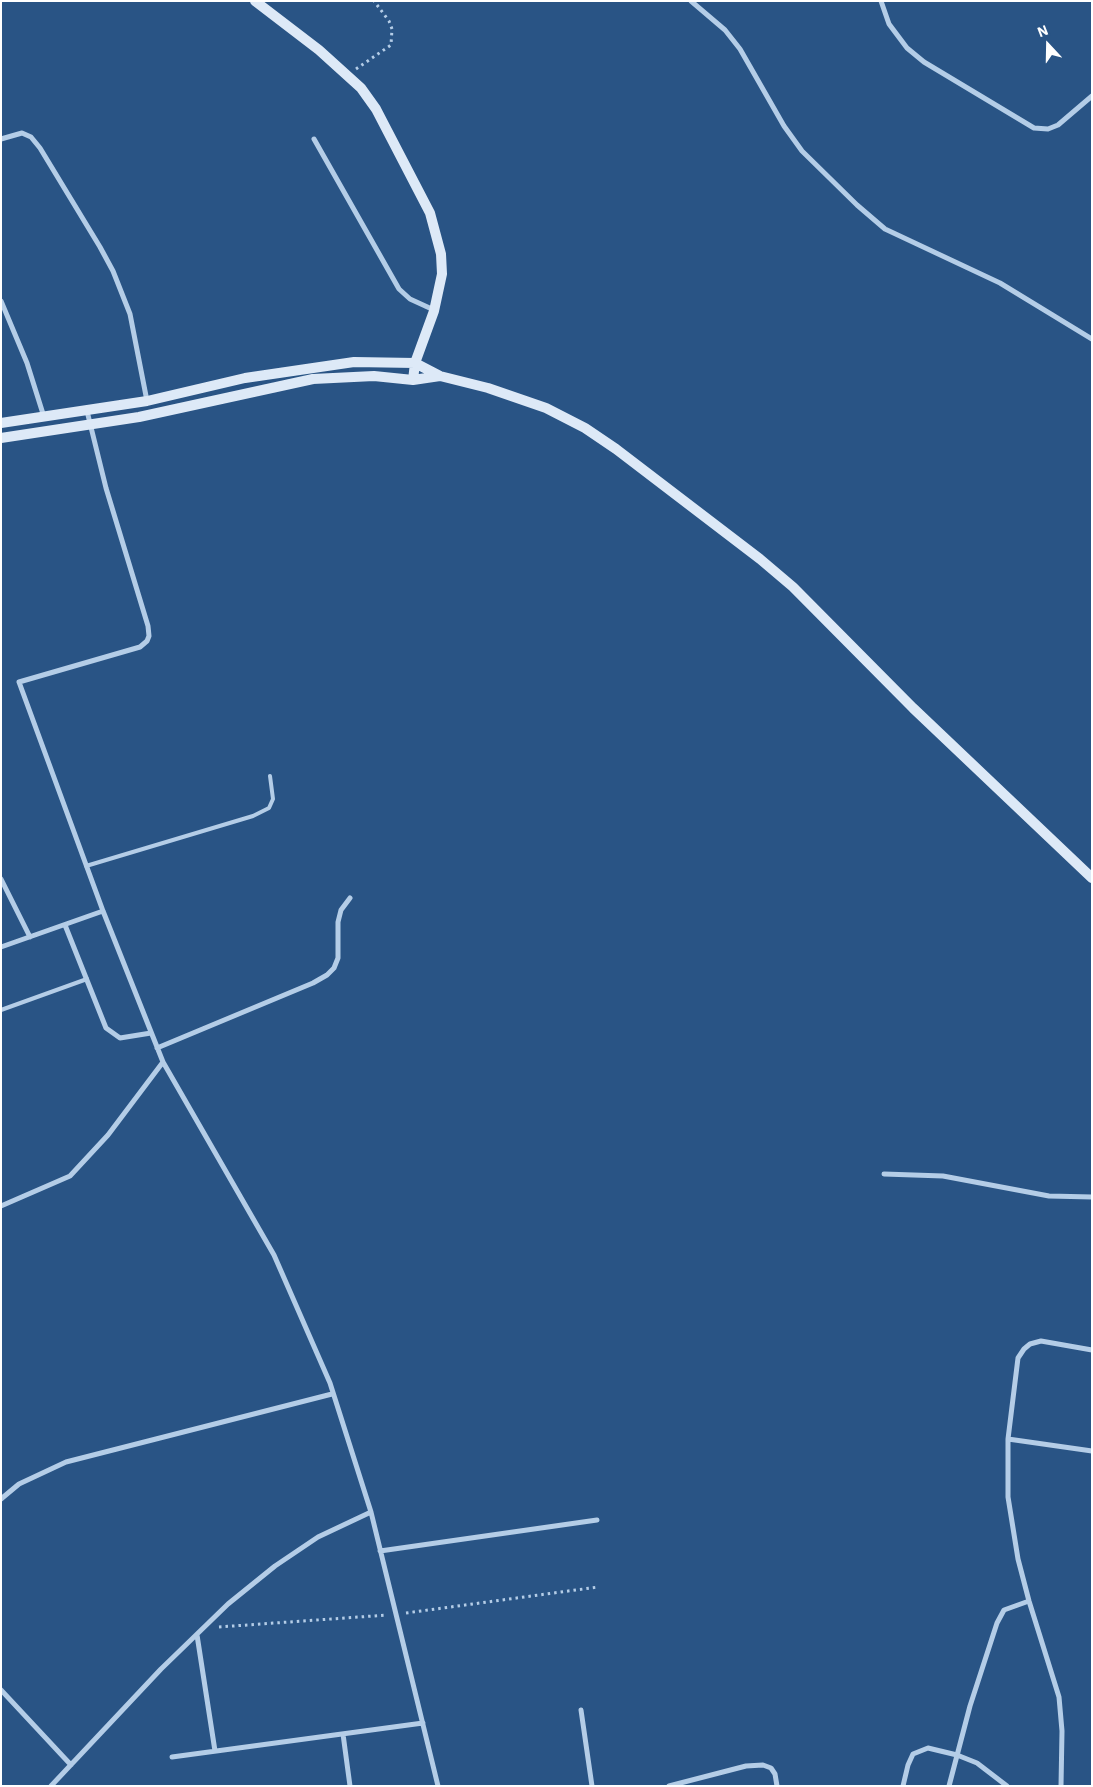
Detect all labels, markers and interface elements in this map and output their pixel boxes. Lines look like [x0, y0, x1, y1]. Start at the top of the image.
north arrow [1023, 20, 1073, 70]
text: N [1035, 21, 1051, 41]

